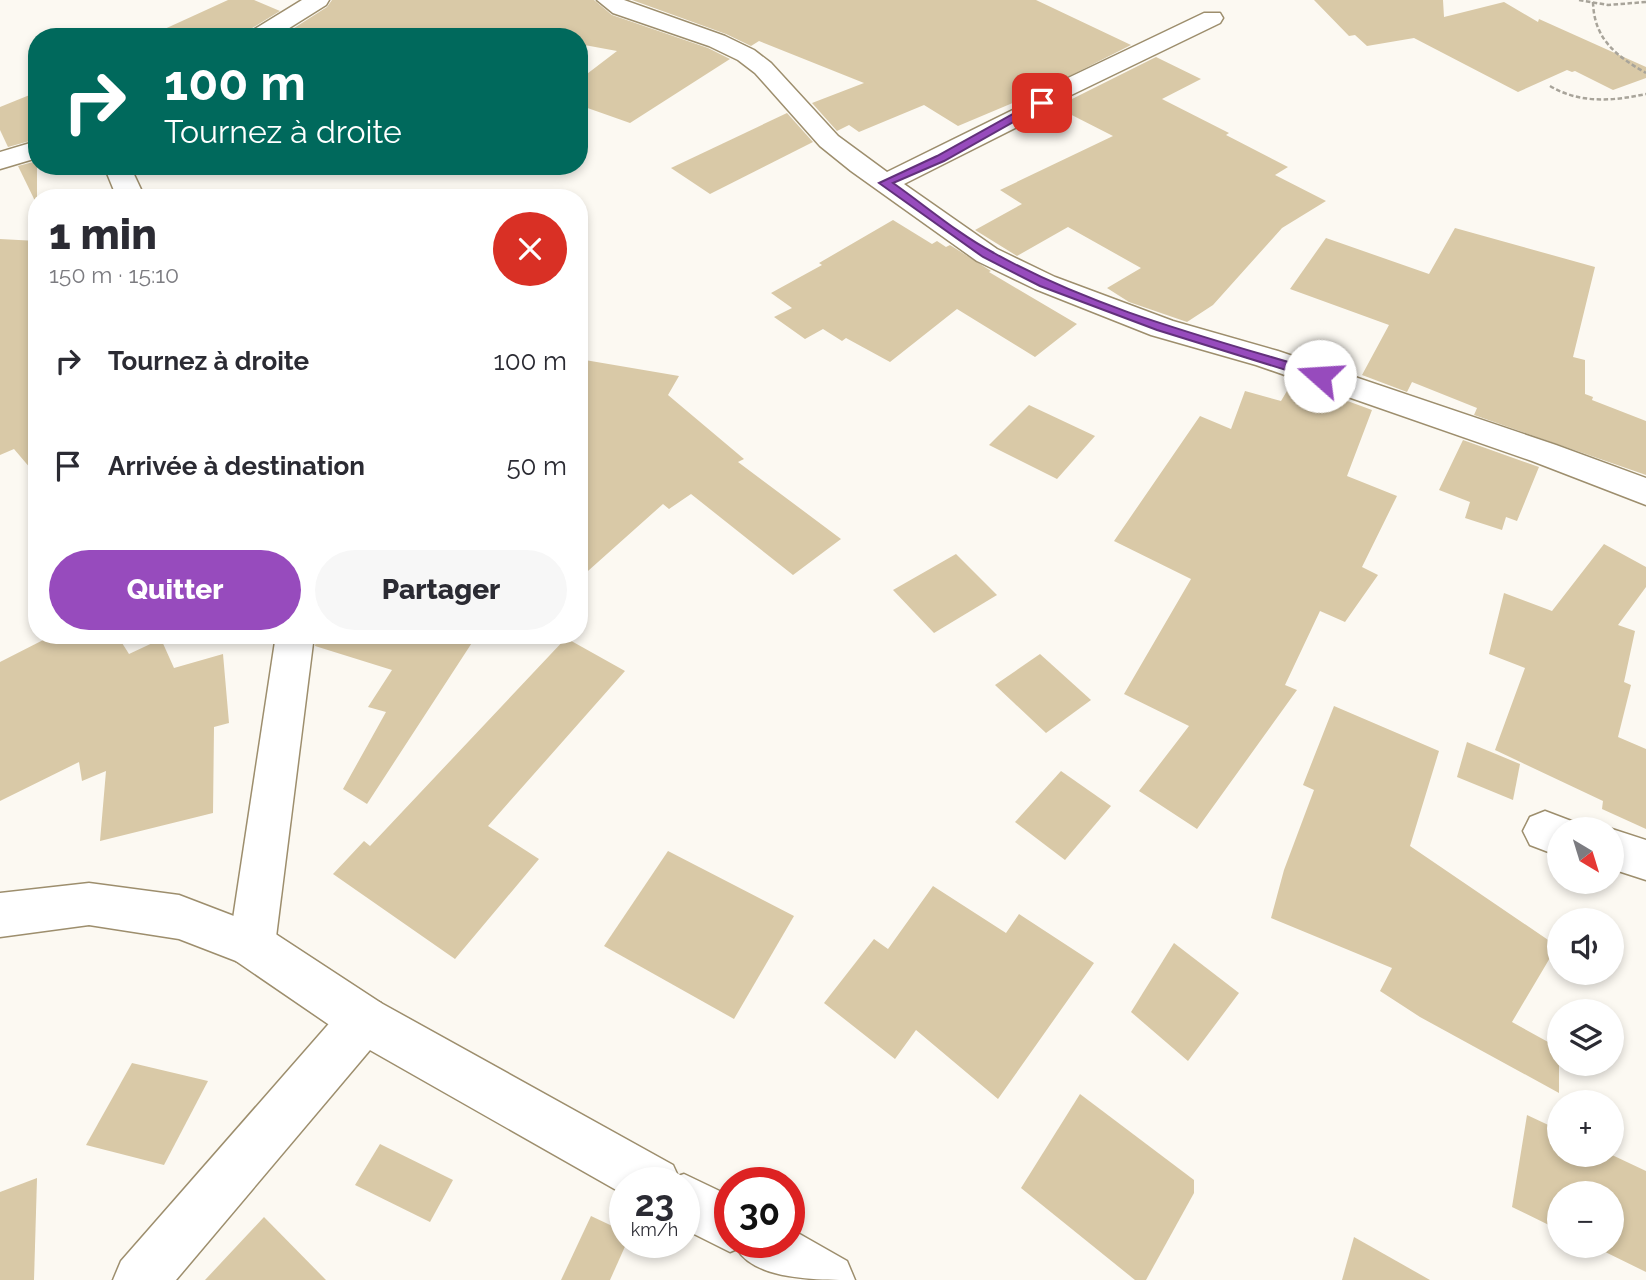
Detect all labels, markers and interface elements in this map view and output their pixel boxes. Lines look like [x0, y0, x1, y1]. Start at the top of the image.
text: 100 m [164, 54, 306, 111]
icon: right [49, 56, 140, 147]
pin [1012, 73, 1072, 133]
icon: arrive [1023, 84, 1061, 122]
text: Tournez à droite [164, 113, 402, 150]
text: 1 min [49, 210, 157, 259]
button: close [493, 212, 567, 286]
text: 150 m · 15:10 [49, 261, 179, 288]
position arrow [1283, 339, 1357, 413]
icon: right [49, 342, 87, 380]
text: Tournez à droite [108, 346, 309, 376]
text: 100 m [494, 346, 567, 376]
icon: arrive [49, 447, 87, 485]
text: Arrivée à destination [108, 451, 365, 481]
text: 50 m [506, 451, 567, 481]
button: Quitter [49, 550, 301, 630]
button: Partager [315, 550, 567, 630]
north arrow [1547, 817, 1624, 894]
map controls [1547, 817, 1624, 1258]
button: sound [1547, 908, 1624, 985]
button: layers [1547, 999, 1624, 1076]
button: + [1547, 1090, 1624, 1167]
speed limit sign: 30 [714, 1167, 805, 1258]
button: − [1547, 1181, 1624, 1258]
text: 23 [635, 1183, 674, 1224]
text: km/h [631, 1219, 678, 1240]

